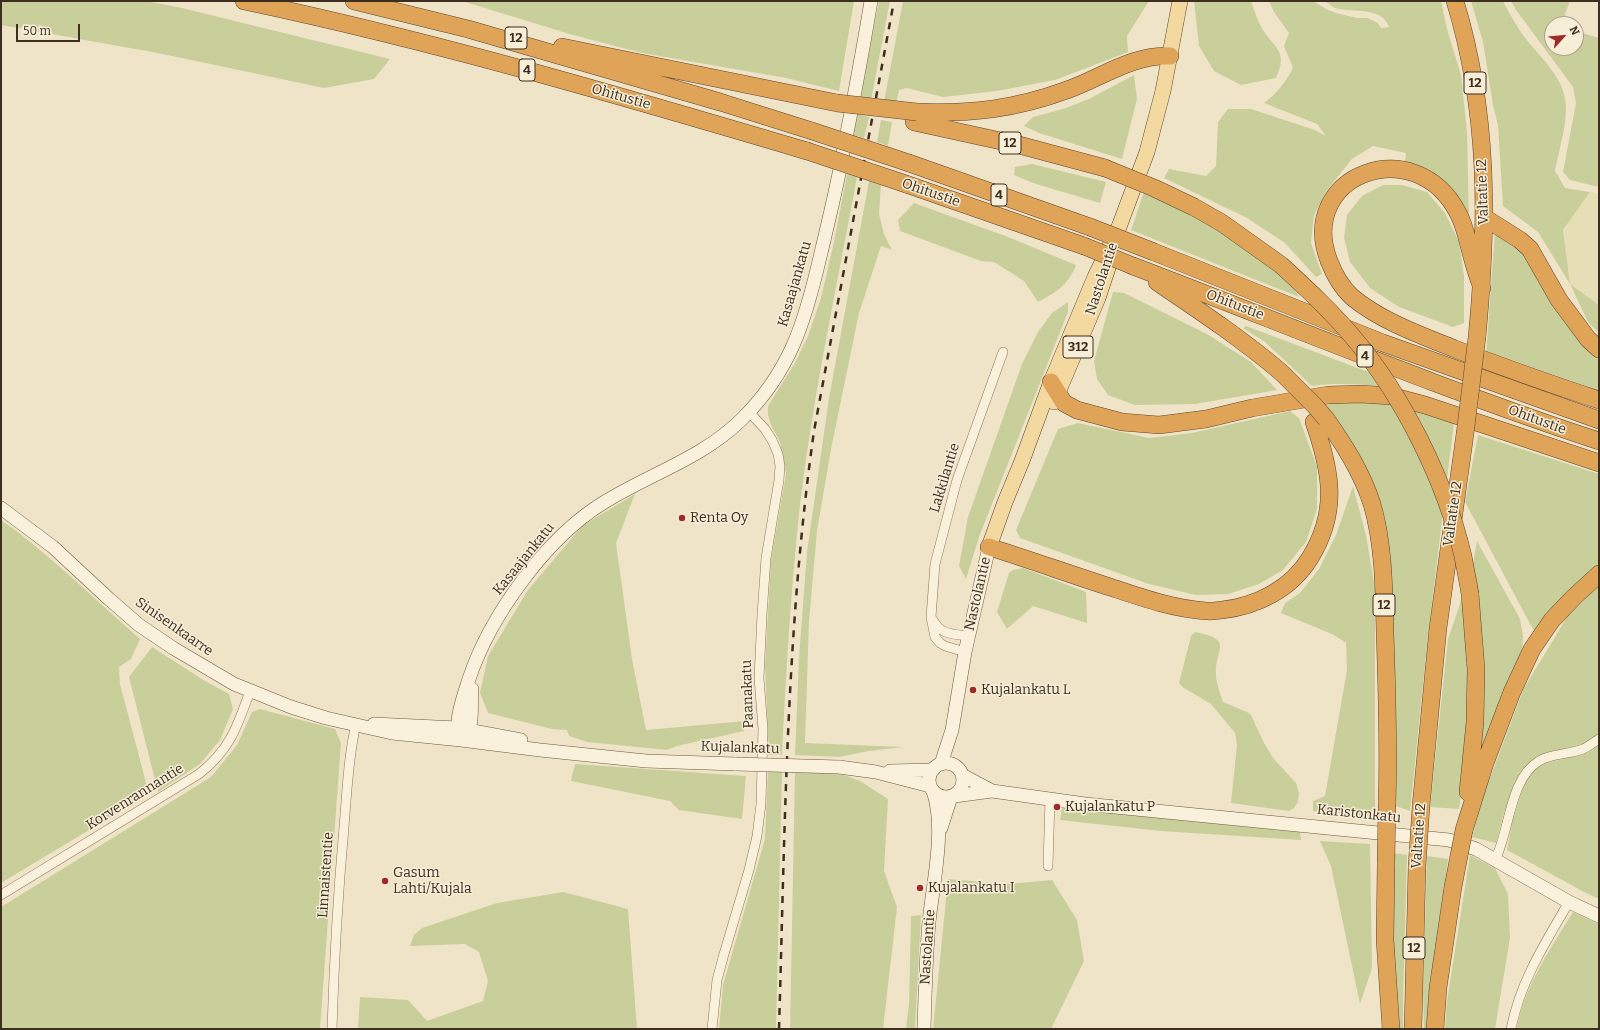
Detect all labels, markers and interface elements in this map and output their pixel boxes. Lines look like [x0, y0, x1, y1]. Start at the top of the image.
scale bar [18, 16, 82, 42]
north arrow [1544, 16, 1584, 56]
text: 50 m [23, 24, 51, 38]
text: N [1567, 24, 1582, 38]
road number: 12 [505, 27, 527, 49]
road number: 4 [519, 59, 535, 81]
road number: 12 [1464, 72, 1486, 94]
street label: Ohitustie [590, 81, 652, 113]
road number: 12 [999, 132, 1021, 154]
street label: Valtatie 12 [1473, 159, 1493, 225]
street label: Ohitustie [900, 175, 962, 211]
road number: 4 [991, 184, 1007, 206]
street label: Kasaajankatu [775, 239, 815, 329]
street label: Nastolantie [1082, 241, 1122, 317]
street label: Ohitustie [1204, 286, 1266, 324]
road number: 312 [1063, 336, 1093, 358]
road number: 4 [1357, 345, 1373, 367]
street label: Ohitustie [1506, 402, 1568, 438]
street label: Lakkilantie [926, 441, 964, 515]
street label: Valtatie 12 [1440, 480, 1466, 548]
place label: Renta Oy [690, 510, 748, 526]
marker: Renta Oy [677, 513, 687, 523]
street label: Kasaajankatu [490, 519, 558, 599]
street label: Nastolantie [961, 555, 995, 633]
street label: Sinisenkaarre [132, 594, 216, 660]
road number: 12 [1373, 594, 1395, 616]
street label: Paanakatu [738, 659, 758, 729]
place label: Kujalankatu L [981, 682, 1070, 698]
marker: Kujalankatu L [968, 685, 978, 695]
street label: Kujalankatu [700, 738, 780, 758]
street label: Korvenrannantie [83, 760, 187, 834]
place label: Kujalankatu P [1065, 799, 1155, 815]
street label: Karistonkatu [1316, 801, 1402, 827]
marker: Kujalankatu P [1052, 802, 1062, 812]
street label: Valtatie 12 [1408, 803, 1430, 869]
street label: Linnaistentie [315, 831, 337, 919]
place label: Gasum Lahti/Kujala [393, 865, 472, 898]
marker: Gasum Lahti/Kujala [380, 876, 390, 886]
place label: Kujalankatu I [928, 880, 1015, 896]
marker: Kujalankatu I [915, 883, 925, 893]
street label: Nastolantie [917, 909, 939, 985]
road number: 12 [1403, 937, 1425, 959]

